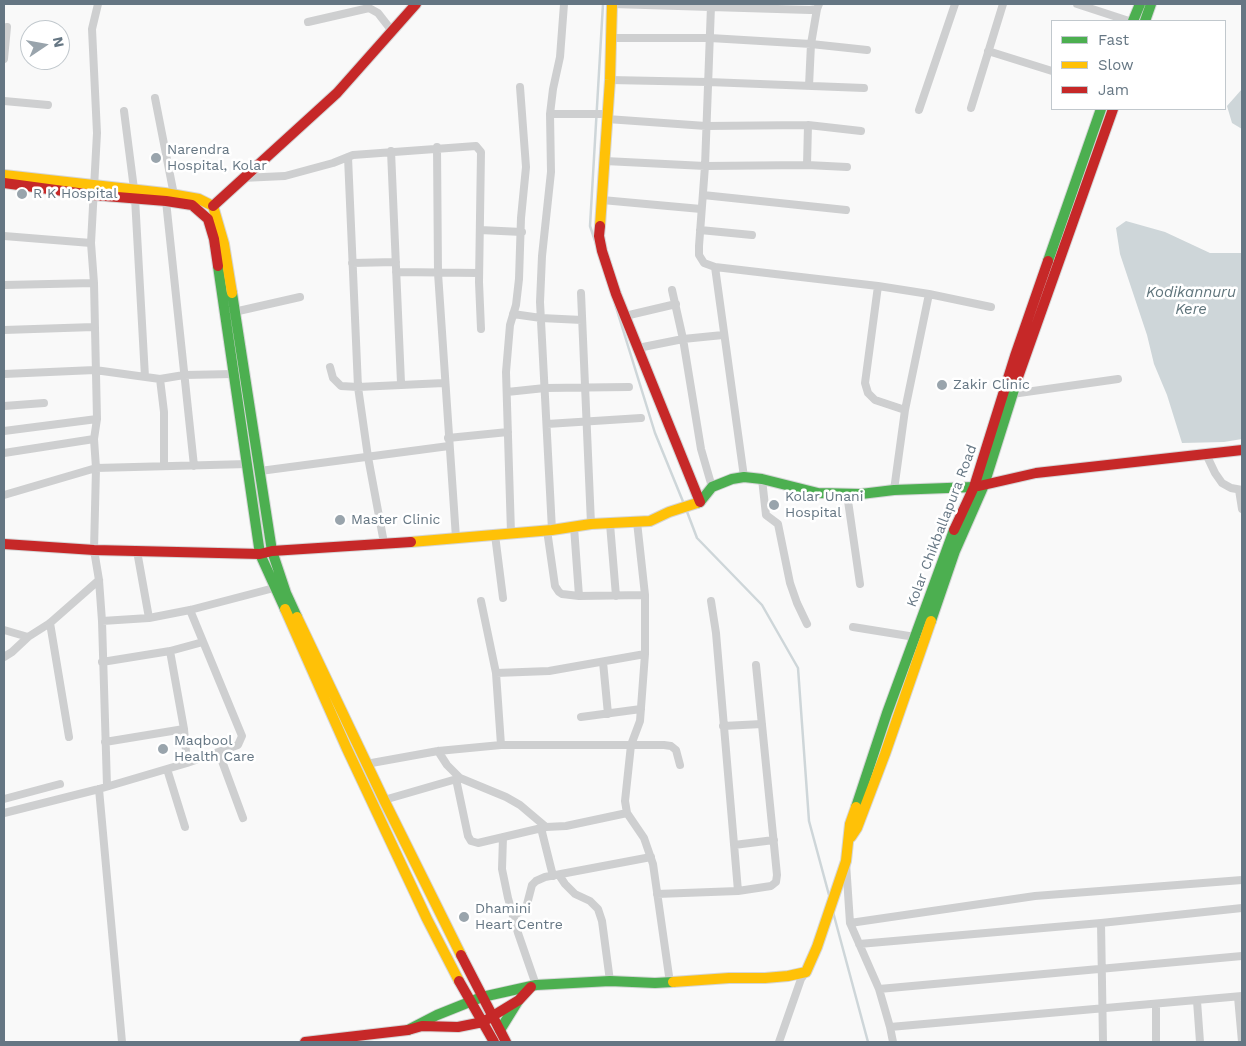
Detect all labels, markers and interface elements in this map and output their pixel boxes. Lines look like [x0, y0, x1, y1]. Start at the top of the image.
north arrow [20, 20, 70, 70]
legend [1051, 20, 1226, 110]
text: Fast [1098, 31, 1129, 49]
text: N [50, 35, 68, 49]
text: Slow [1098, 56, 1134, 74]
text: Jam [1098, 81, 1129, 99]
place label: Narendra Hospital, Kolar [167, 142, 267, 174]
marker: Narendra Hospital, Kolar [149, 151, 163, 165]
place label: R K Hospital [33, 186, 118, 202]
marker: R K Hospital [15, 187, 29, 201]
water label: Kodikannuru Kere [1146, 284, 1236, 319]
place label: Zakir Clinic [953, 377, 1030, 393]
marker: Zakir Clinic [935, 378, 949, 392]
street label: Kolar Chikballapura Road [903, 442, 981, 610]
place label: Kolar Unani Hospital [785, 489, 864, 522]
marker: Kolar Unani Hospital [767, 498, 781, 512]
place label: Master Clinic [351, 512, 440, 528]
marker: Master Clinic [333, 513, 347, 527]
place label: Maqbool Health Care [174, 733, 255, 766]
marker: Maqbool Health Care [156, 742, 170, 756]
place label: Dhamini Heart Centre [475, 901, 563, 934]
marker: Dhamini Heart Centre [457, 910, 471, 924]

